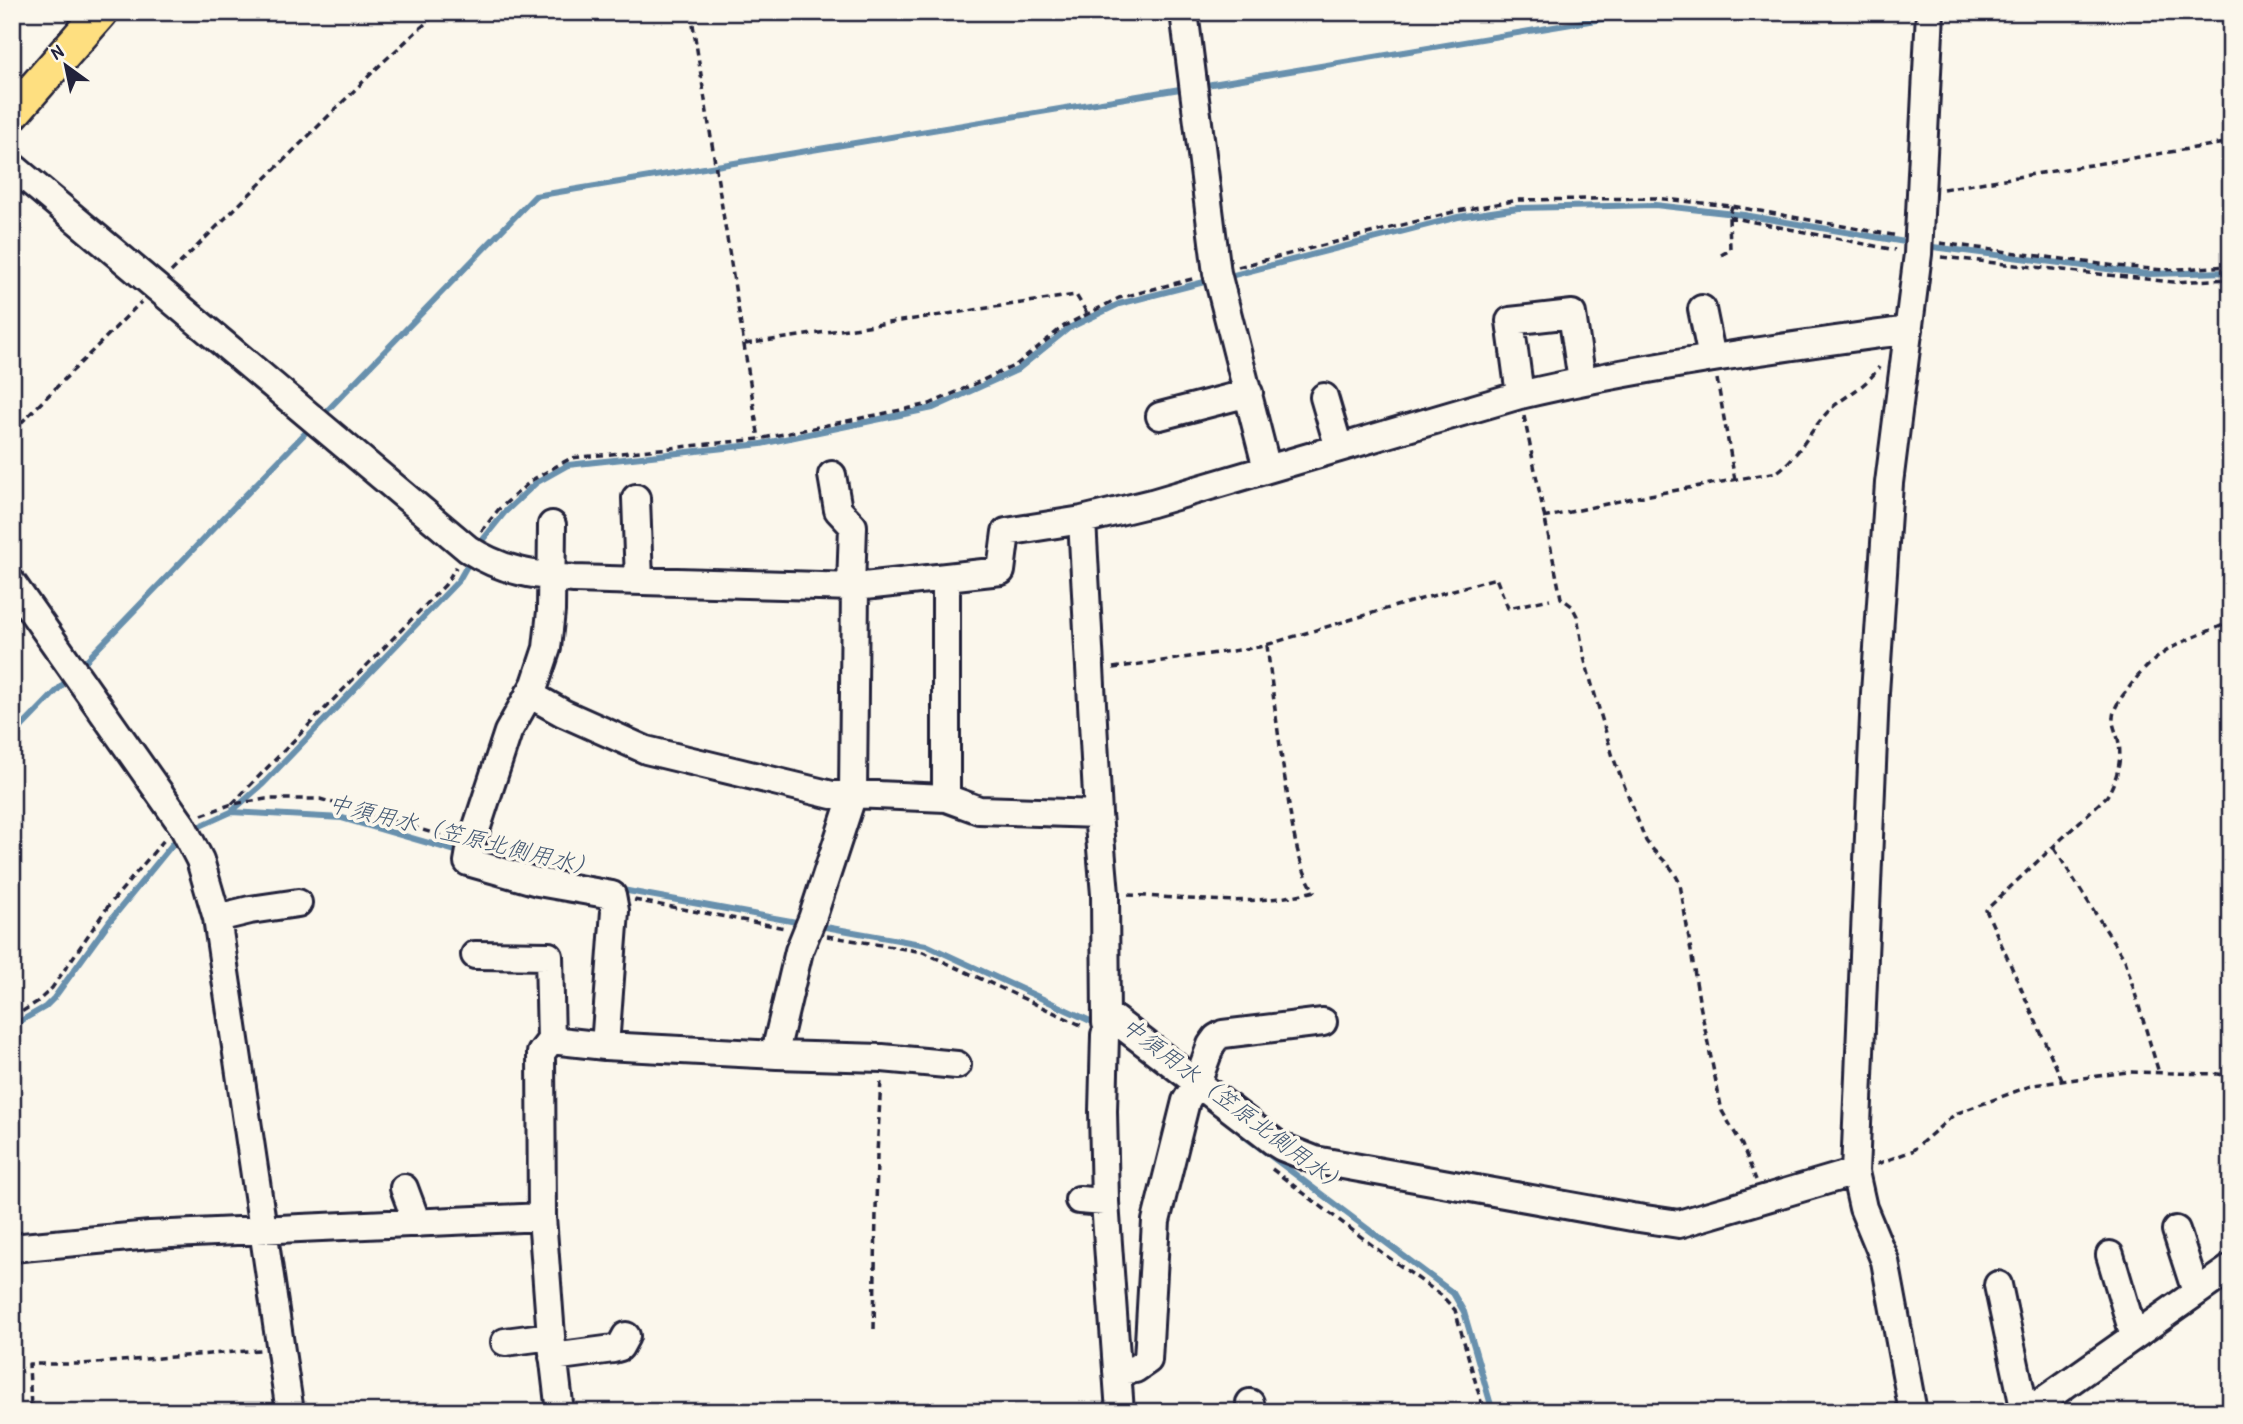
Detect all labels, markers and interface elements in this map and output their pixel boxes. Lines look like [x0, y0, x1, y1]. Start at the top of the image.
north arrow [32, 32, 102, 102]
text: N [45, 38, 68, 65]
water label: 中須用水（笠原北側用水） [325, 787, 601, 883]
water label: 中須用水（笠原北側用水） [1115, 1010, 1355, 1200]

